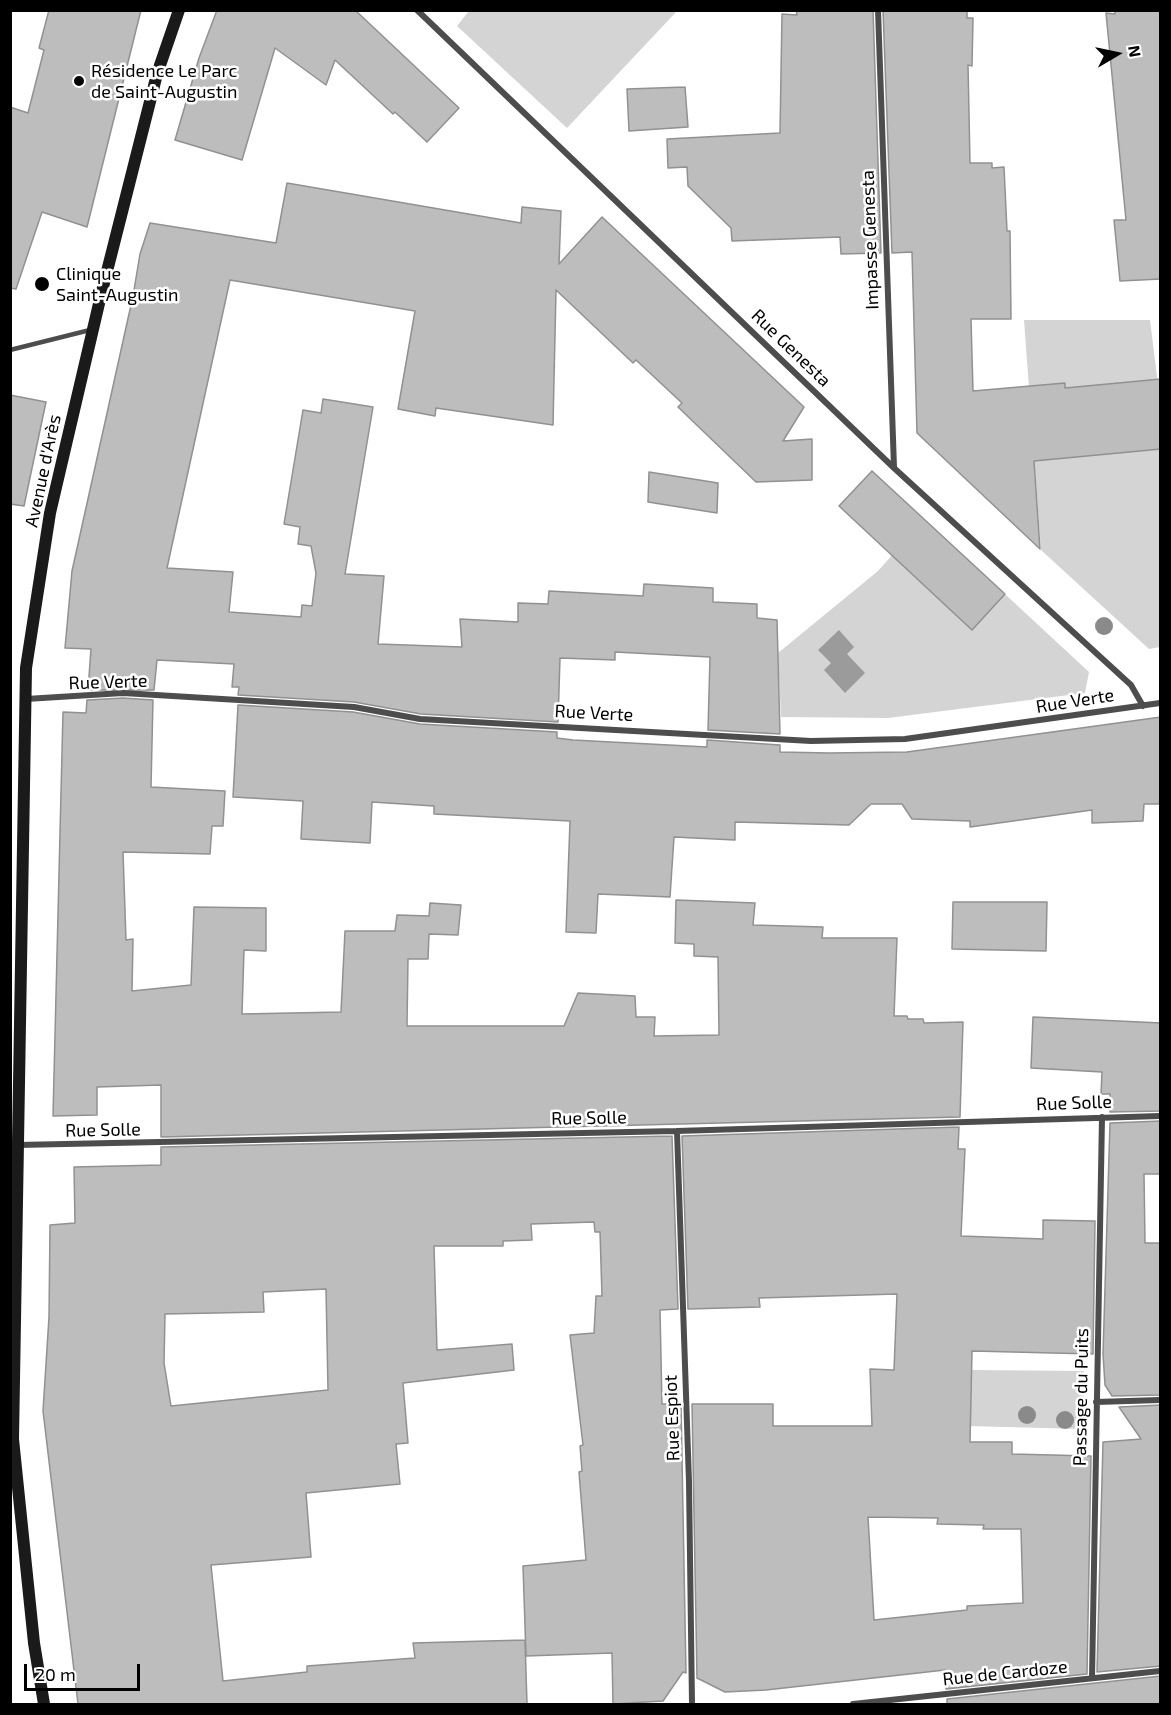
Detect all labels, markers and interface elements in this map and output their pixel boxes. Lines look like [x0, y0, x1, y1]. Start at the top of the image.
north arrow [1087, 24, 1147, 84]
text: N [1125, 44, 1146, 58]
place label: Résidence Le Parc de Saint-Augustin [91, 60, 237, 103]
marker: Résidence Le Parc de Saint-Augustin [72, 74, 86, 88]
street label: Impasse Genesta [857, 170, 883, 310]
place label: Clinique Saint-Augustin [56, 263, 178, 306]
marker: Clinique Saint-Augustin [33, 275, 51, 293]
street label: Rue Genesta [747, 305, 835, 391]
street label: Avenue d'Arès [21, 413, 65, 529]
street label: Rue Verte [68, 670, 148, 694]
street label: Rue Verte [1034, 684, 1116, 718]
street label: Rue Verte [554, 700, 634, 726]
street label: Rue Solle [1036, 1091, 1112, 1115]
street label: Rue Solle [551, 1107, 627, 1129]
street label: Rue Solle [65, 1119, 141, 1141]
street label: Passage du Puits [1069, 1328, 1093, 1466]
street label: Rue Espiot [660, 1375, 684, 1461]
scale bar [27, 1652, 142, 1690]
street label: Rue de Cardoze [941, 1656, 1069, 1690]
text: 20 m [35, 1663, 76, 1685]

